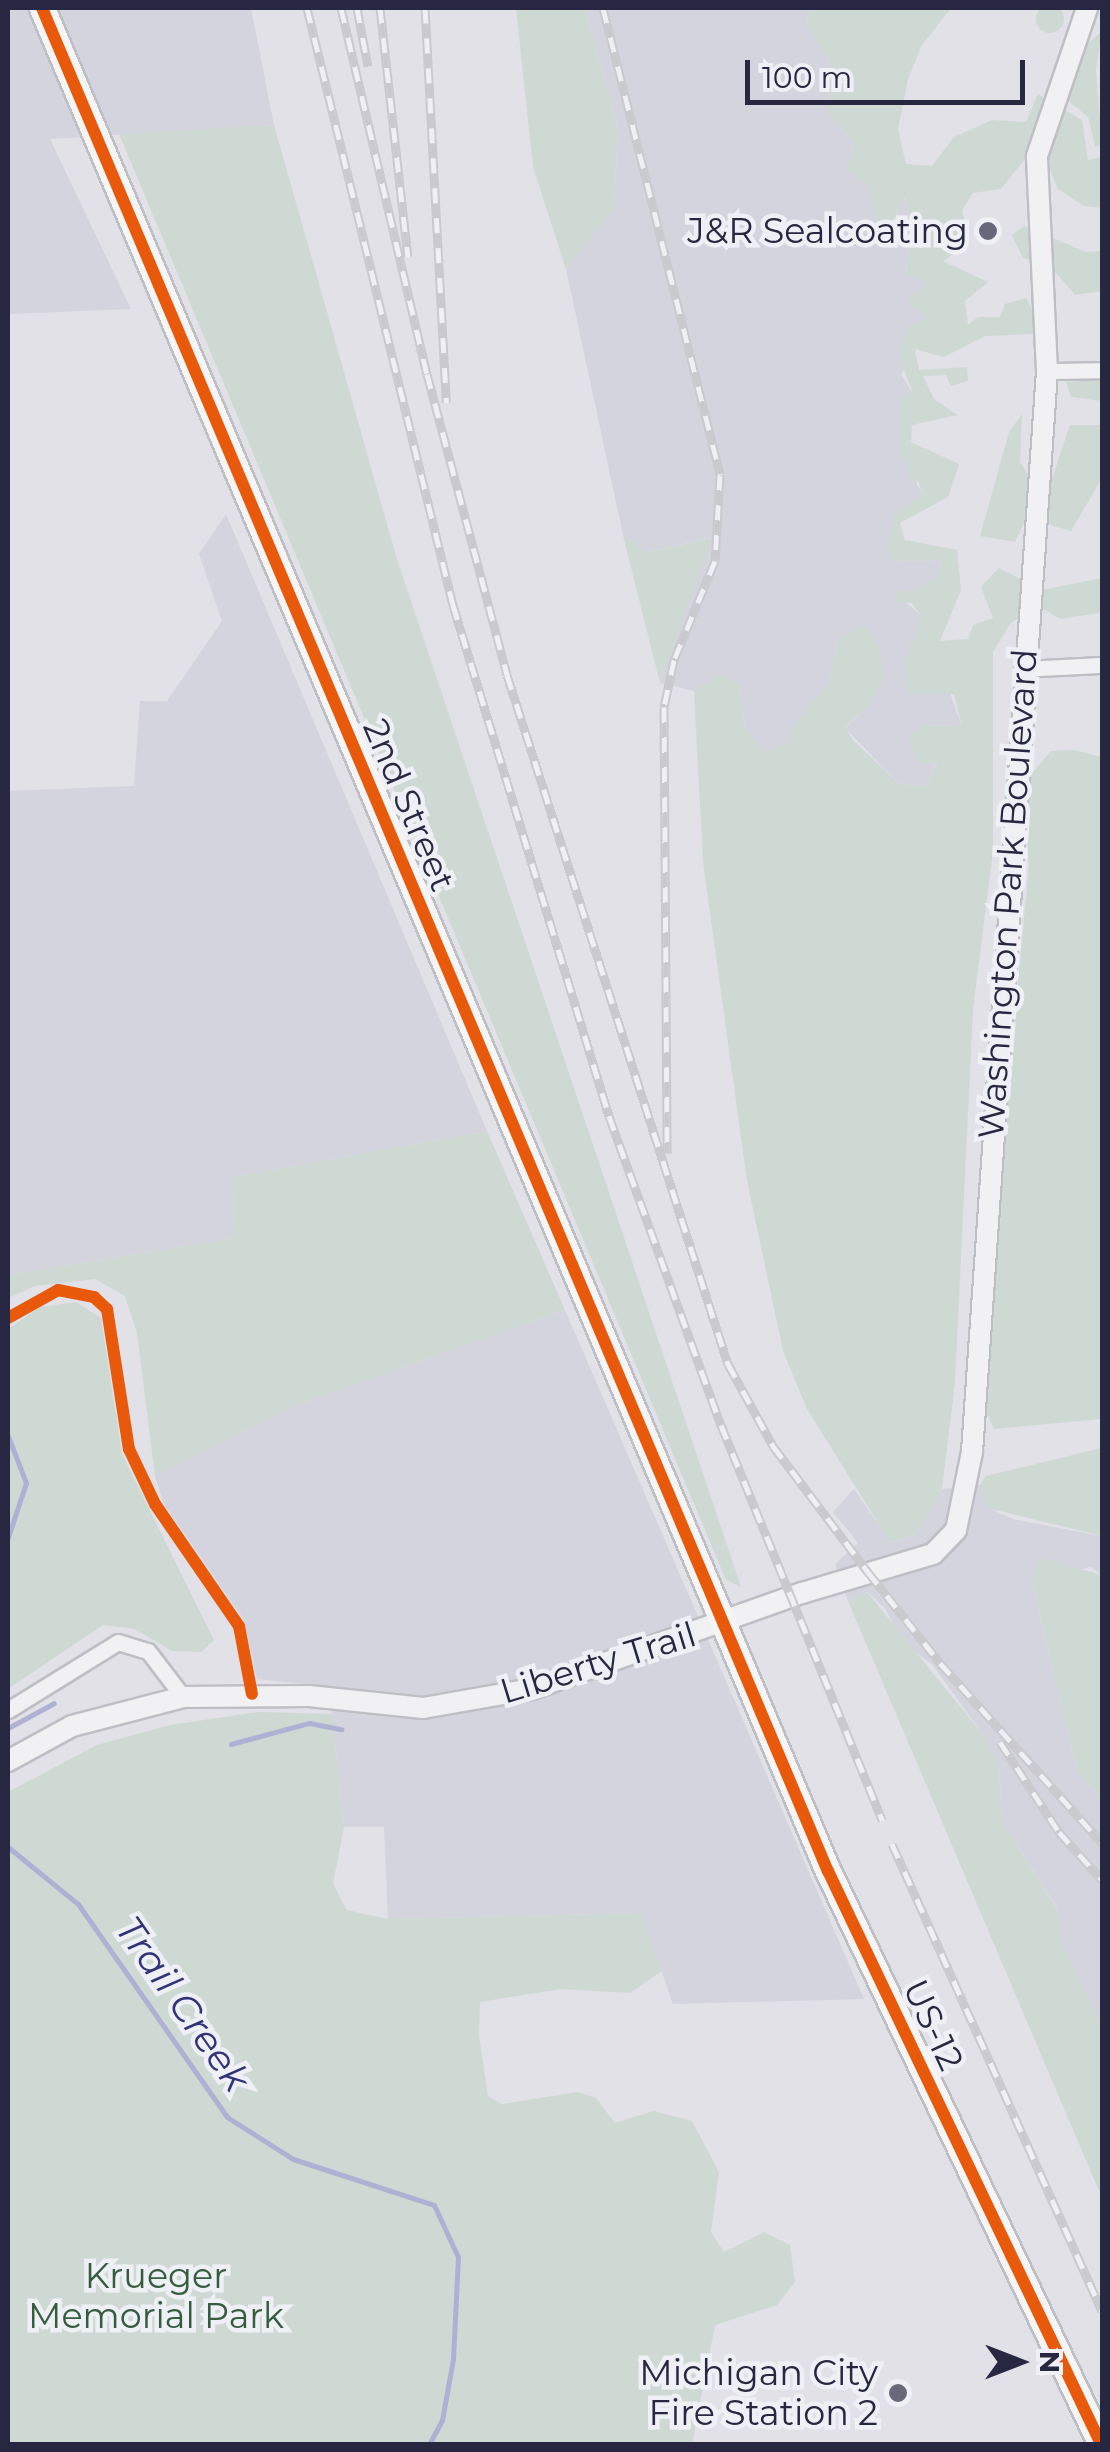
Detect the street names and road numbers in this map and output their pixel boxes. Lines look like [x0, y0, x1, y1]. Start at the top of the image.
street label: Washington Park Boulevard [970, 648, 1046, 1140]
street label: 2nd Street [354, 713, 464, 897]
street label: Liberty Trail [495, 1613, 701, 1713]
street label: US-12 [894, 1973, 972, 2077]

